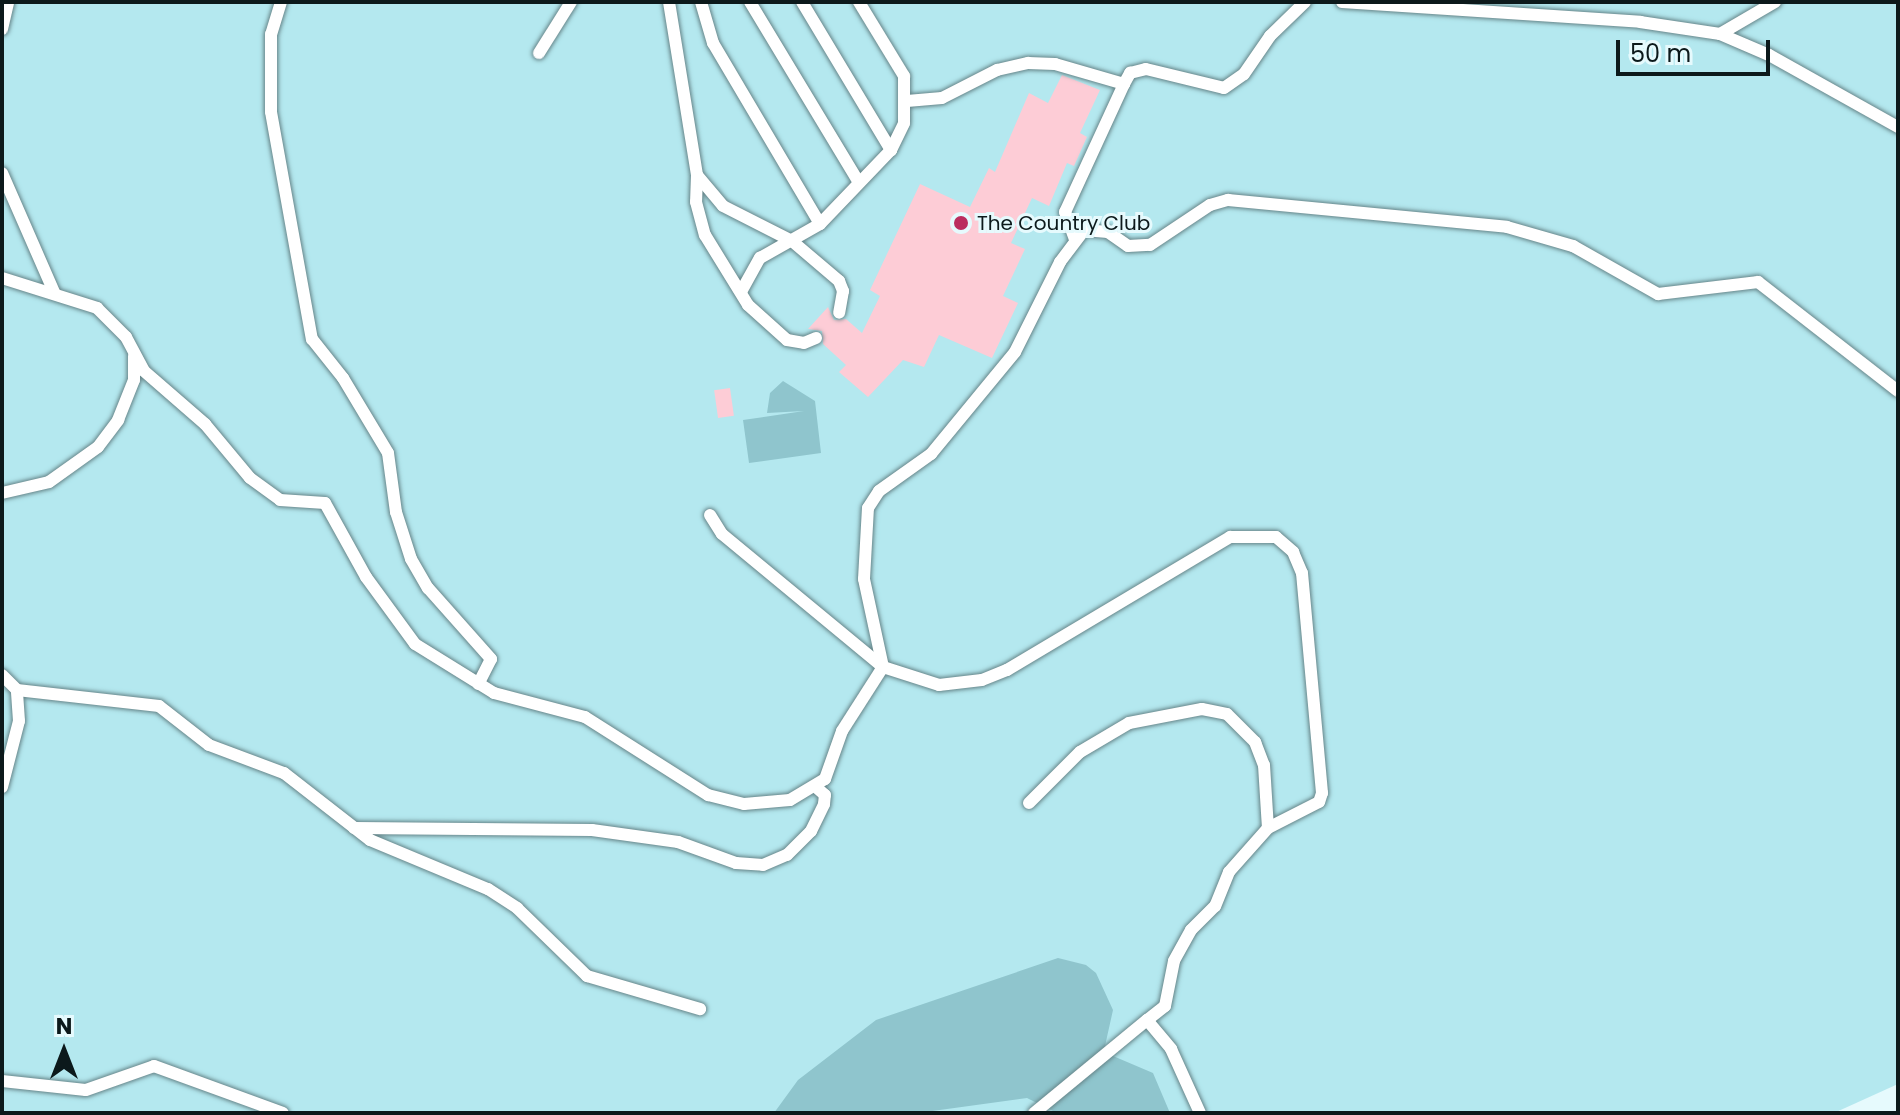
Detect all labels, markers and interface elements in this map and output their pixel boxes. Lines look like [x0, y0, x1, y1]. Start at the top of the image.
scale bar [1620, 24, 1774, 74]
text: 50 m [1630, 37, 1691, 70]
place label: The Country Club [977, 211, 1150, 235]
marker: The Country Club [952, 214, 970, 232]
north arrow [24, 1011, 104, 1091]
text: N [56, 1011, 72, 1042]

